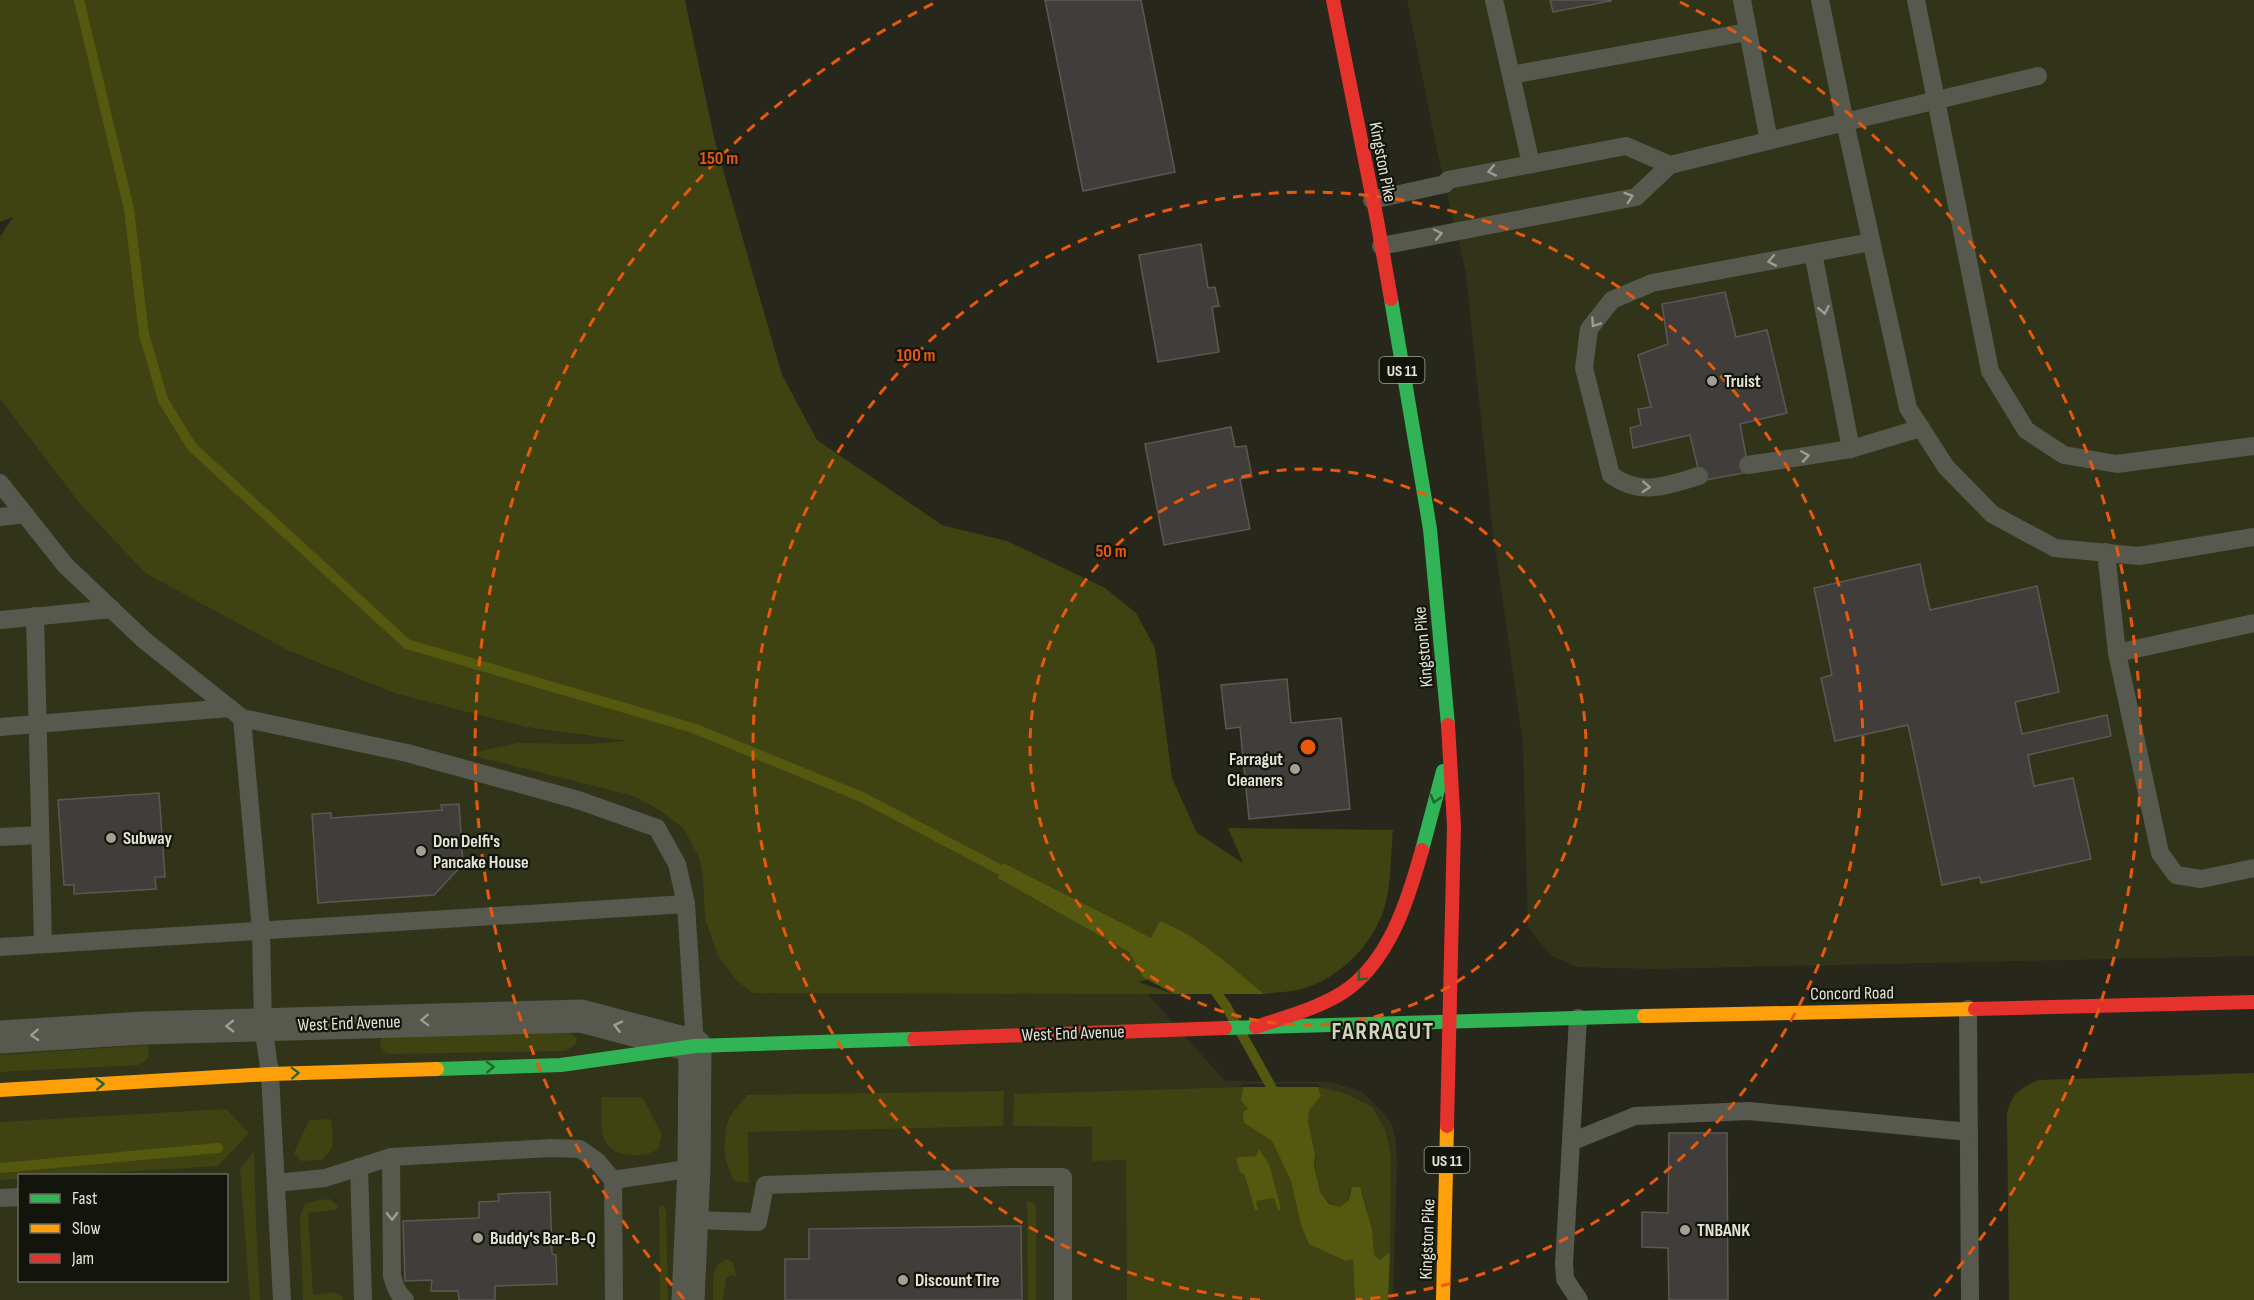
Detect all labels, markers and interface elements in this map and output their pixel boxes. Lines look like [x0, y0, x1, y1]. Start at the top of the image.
street label: Kingston Pike [1364, 120, 1401, 204]
text: 150 m [700, 148, 738, 169]
one-way arrow [1487, 164, 1497, 177]
one-way arrow [1624, 192, 1634, 204]
one-way arrow [1433, 228, 1443, 241]
one-way arrow [1767, 254, 1777, 266]
one-way arrow [1817, 305, 1830, 315]
one-way arrow [1591, 317, 1602, 328]
text: 100 m [897, 345, 936, 366]
road number: US 11 [1380, 357, 1424, 383]
place label: Truist [1724, 371, 1761, 392]
marker: Truist [1705, 374, 1719, 388]
one-way arrow [1801, 451, 1810, 463]
one-way arrow [1642, 480, 1651, 493]
text: 50 m [1095, 541, 1127, 562]
street label: Kingston Pike [1410, 606, 1437, 688]
centre of rings [1298, 737, 1318, 757]
place label: Farragut Cleaners [1227, 749, 1283, 791]
marker: Farragut Cleaners [1288, 762, 1302, 776]
one-way arrow [1429, 794, 1442, 804]
place label: Subway [123, 828, 173, 849]
marker: Subway [104, 831, 118, 845]
place label: Don Delfi's Pancake House [433, 831, 529, 873]
marker: Don Delfi's Pancake House [414, 844, 428, 858]
one-way arrow [1357, 970, 1368, 981]
street label: Concord Road [1810, 982, 1894, 1005]
street label: West End Avenue [297, 1011, 401, 1036]
one-way arrow [420, 1014, 429, 1027]
district label: FARRAGUT [1331, 1017, 1435, 1046]
one-way arrow [225, 1020, 234, 1032]
one-way arrow [613, 1020, 623, 1033]
street label: West End Avenue [1021, 1021, 1125, 1046]
one-way arrow [30, 1028, 39, 1041]
one-way arrow [485, 1061, 494, 1073]
one-way arrow [290, 1067, 299, 1079]
one-way arrow [96, 1078, 105, 1091]
road number: US 11 [1424, 1147, 1470, 1173]
legend [18, 1174, 228, 1282]
text: Fast [72, 1188, 98, 1209]
street label: Kingston Pike [1416, 1198, 1439, 1280]
one-way arrow [386, 1211, 398, 1220]
text: Slow [72, 1218, 101, 1239]
place label: TNBANK [1697, 1220, 1750, 1241]
marker: TNBANK [1678, 1223, 1692, 1237]
place label: Buddy's Bar-B-Q [490, 1228, 596, 1249]
marker: Buddy's Bar-B-Q [471, 1231, 485, 1245]
text: Jam [71, 1248, 94, 1269]
place label: Discount Tire [915, 1270, 1000, 1291]
marker: Discount Tire [896, 1273, 910, 1287]

